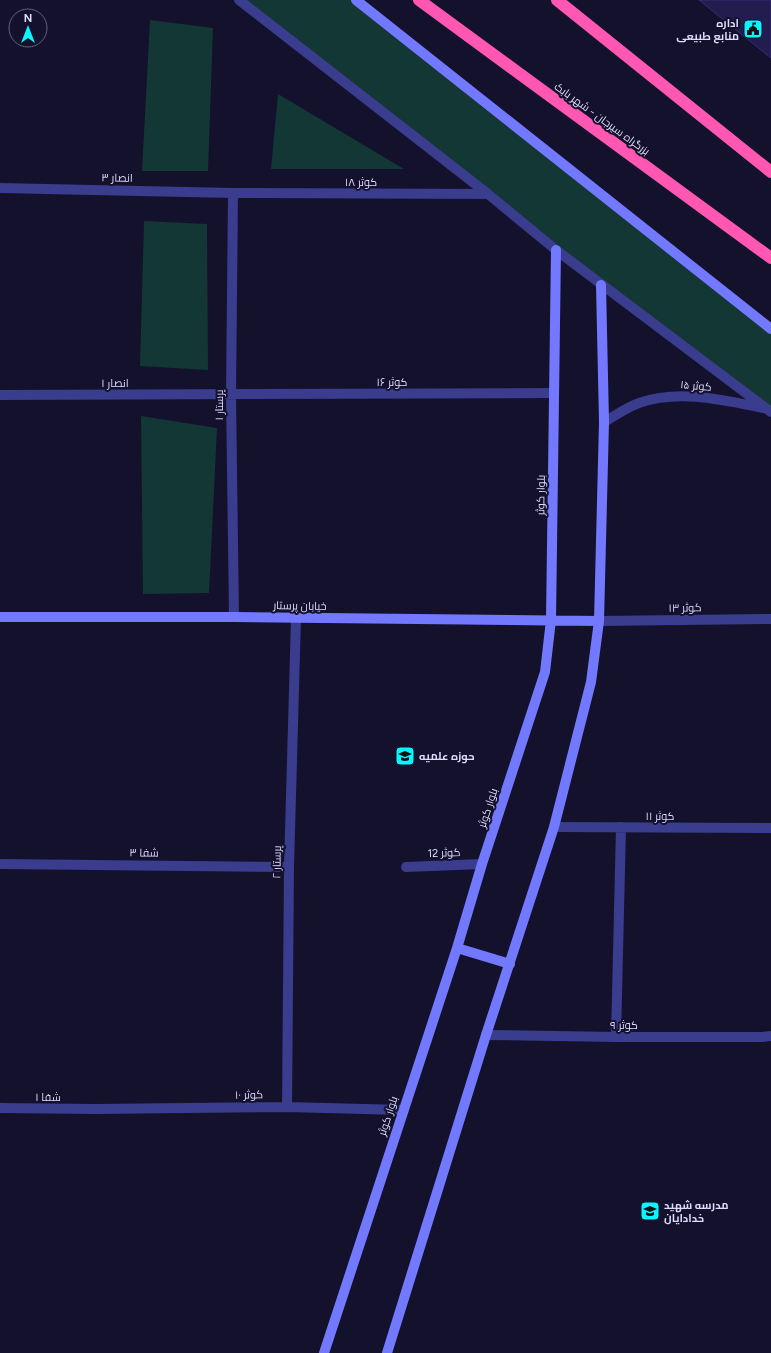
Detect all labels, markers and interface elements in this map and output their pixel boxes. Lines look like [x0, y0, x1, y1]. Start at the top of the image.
north arrow [8, 8, 48, 48]
text: N [24, 12, 32, 25]
place label: اداره منابع طبیعی [676, 17, 739, 44]
public building icon: اداره منابع طبیعی [742, 18, 764, 40]
street label: بزرگراه سیرجان - شهر بابک [552, 80, 652, 158]
street label: انصار ۳ [101, 171, 133, 185]
street label: کوثر ۱۸ [345, 176, 377, 189]
street label: کوثر ۱۶ [377, 376, 408, 389]
street label: انصار ۱ [101, 377, 129, 390]
street label: کوثر ۱۵ [680, 378, 712, 394]
street label: پرستار ۱ [213, 390, 226, 420]
street label: بلوار کوثر [534, 474, 548, 516]
street label: خیابان پرستار [272, 599, 327, 613]
street label: کوثر ۱۳ [668, 601, 702, 615]
school or university icon: حوزه علمیه [394, 745, 416, 767]
place label: حوزه علمیه [419, 750, 475, 764]
street label: بلوار کوثر [475, 787, 500, 830]
street label: کوثر ۱۱ [646, 810, 675, 823]
street label: پرستار ۲ [270, 845, 284, 879]
street label: شفا ۳ [129, 846, 159, 860]
street label: کوثر 12 [427, 846, 461, 860]
street label: کوثر ۹ [610, 1019, 638, 1032]
street label: کوثر ۱۰ [235, 1088, 263, 1102]
street label: شفا ۱ [35, 1091, 61, 1104]
street label: بلوار کوثر [375, 1095, 400, 1138]
place label: مدرسه شهید خدادایان [664, 1199, 729, 1225]
school or university icon: مدرسه شهید خدادایان [639, 1200, 661, 1222]

